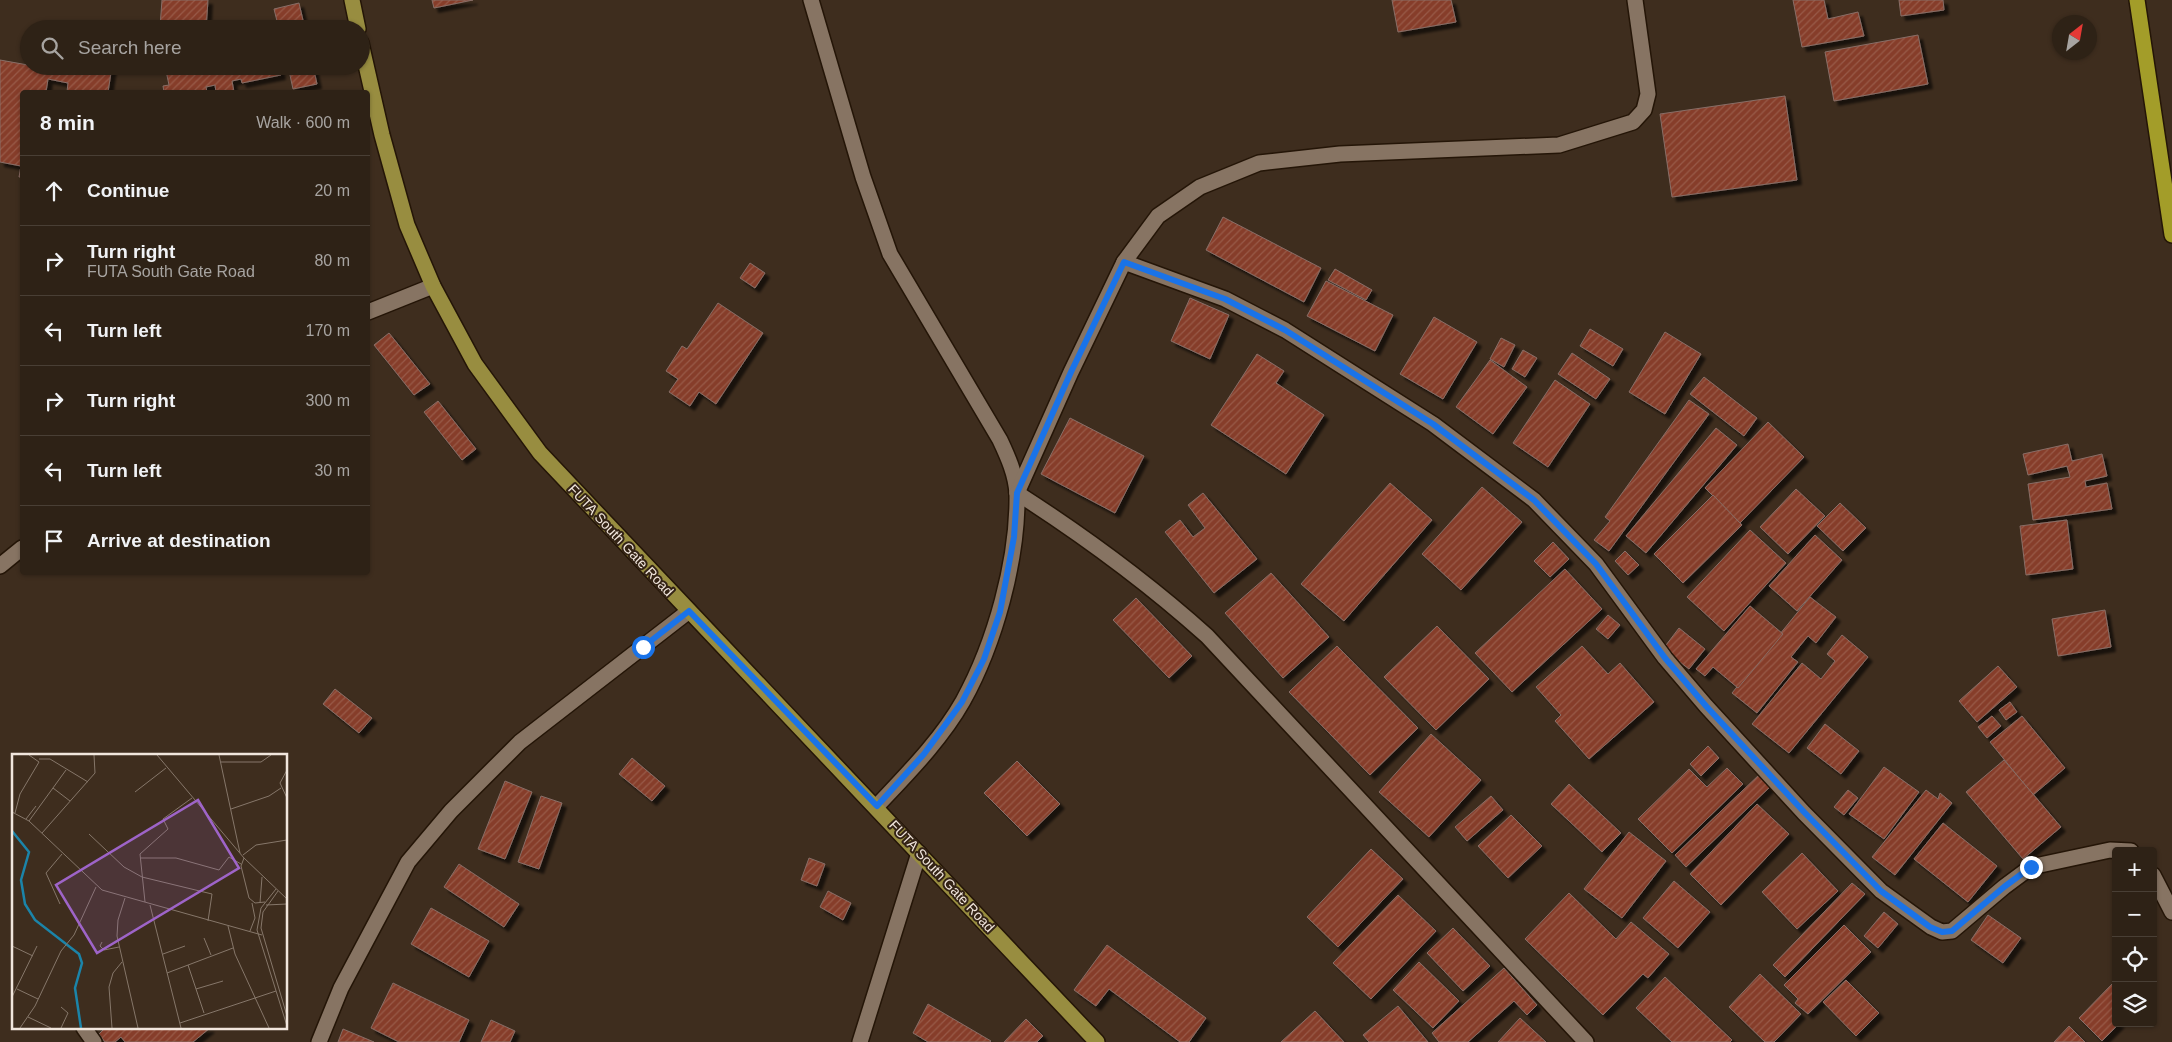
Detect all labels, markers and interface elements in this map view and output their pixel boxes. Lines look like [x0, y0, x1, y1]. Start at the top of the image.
north arrow [2052, 15, 2097, 60]
search box [20, 20, 370, 75]
icon: search [38, 34, 66, 62]
text: Search here [78, 37, 182, 58]
text: 8 min [40, 111, 95, 134]
text: Walk · 600 m [256, 114, 350, 131]
icon: ahead [40, 177, 68, 205]
text: Continue [87, 180, 169, 201]
text: 20 m [314, 182, 350, 199]
text: Turn right [87, 241, 175, 262]
icon: right [40, 247, 68, 275]
text: 80 m [314, 252, 350, 269]
text: FUTA South Gate Road [87, 263, 255, 280]
icon: left [40, 317, 68, 345]
text: Turn left [87, 320, 162, 341]
text: 170 m [306, 322, 350, 339]
icon: right [40, 387, 68, 415]
text: Turn right [87, 390, 175, 411]
text: 300 m [306, 392, 350, 409]
icon: left [40, 457, 68, 485]
text: Turn left [87, 460, 162, 481]
text: 30 m [314, 462, 350, 479]
street label: FUTA South Gate Road [565, 481, 677, 599]
icon: arrive [40, 527, 68, 555]
text: Arrive at destination [87, 530, 271, 551]
route start [632, 636, 655, 659]
inset map [12, 754, 288, 1030]
street label: FUTA South Gate Road [886, 817, 998, 935]
map controls [2112, 847, 2157, 1027]
button: + [2112, 847, 2157, 892]
route end [2020, 856, 2043, 879]
button: − [2112, 892, 2157, 937]
button: locate [2112, 937, 2157, 982]
button: layers [2112, 982, 2157, 1027]

